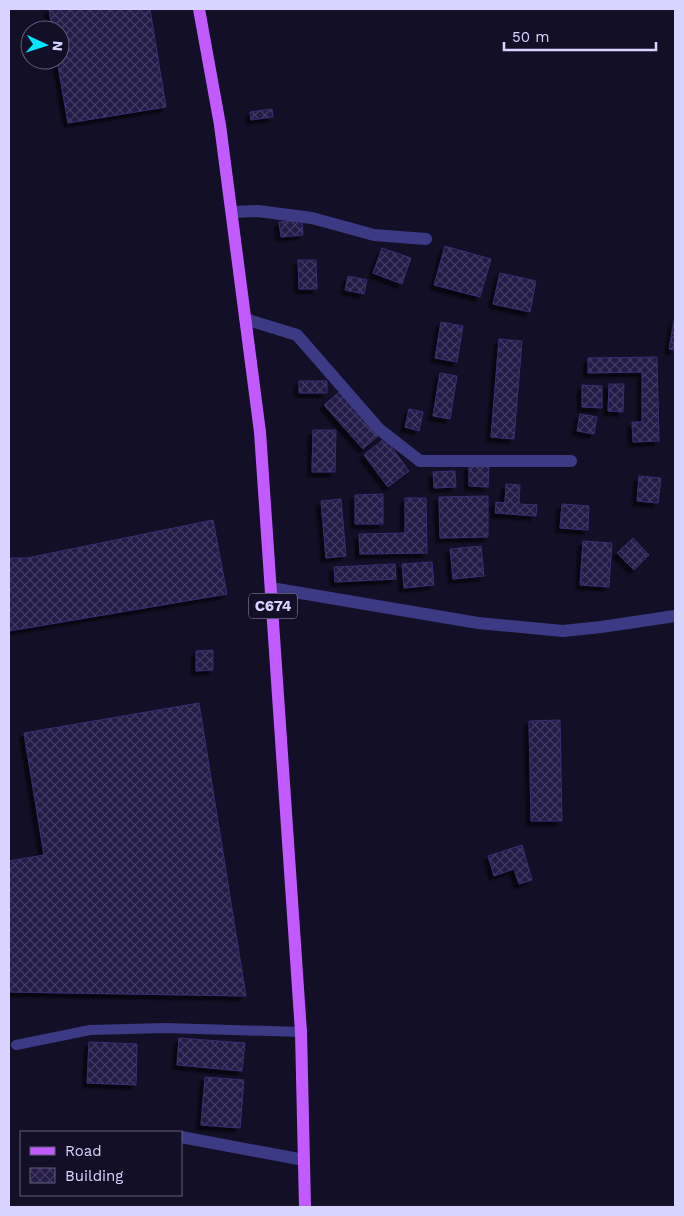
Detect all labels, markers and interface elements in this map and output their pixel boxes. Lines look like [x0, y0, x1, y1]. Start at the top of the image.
north arrow [20, 20, 70, 70]
scale bar [504, 20, 656, 52]
text: 50 m [512, 28, 549, 46]
text: N [50, 40, 66, 52]
road number: C674 [249, 594, 297, 618]
legend [20, 1131, 182, 1196]
text: Road [65, 1142, 102, 1160]
text: Building [65, 1167, 123, 1185]

